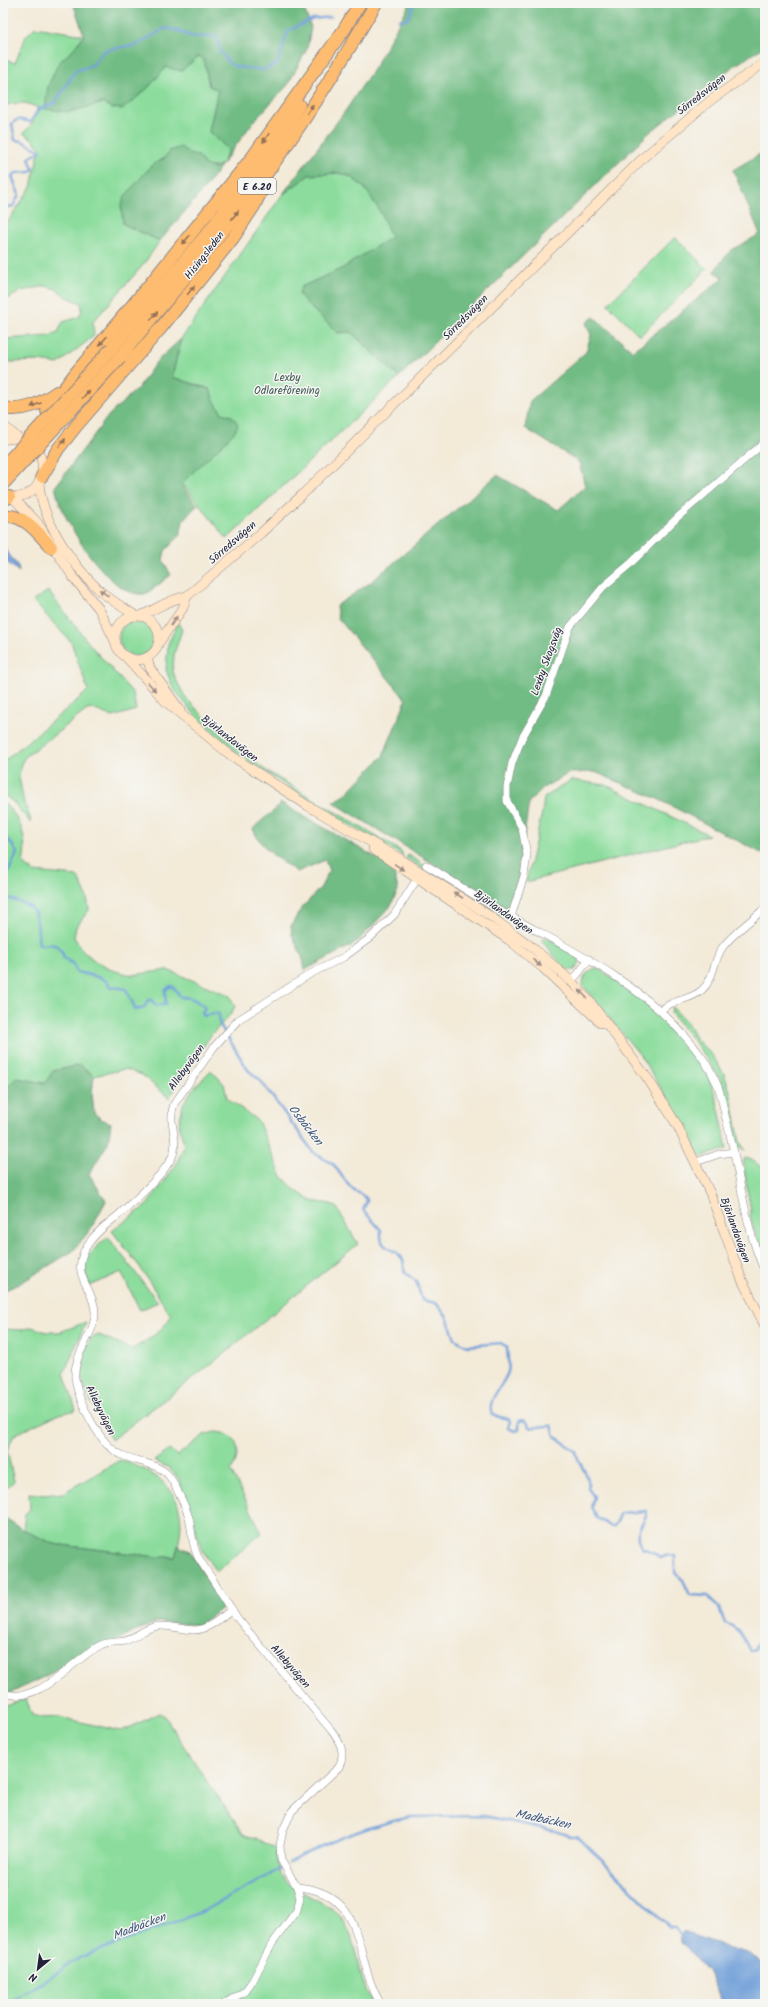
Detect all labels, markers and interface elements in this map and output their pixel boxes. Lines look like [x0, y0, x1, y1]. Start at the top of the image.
street label: Sörredsvägen [673, 69, 731, 120]
one-way arrow [306, 103, 314, 114]
one-way arrow [262, 133, 270, 143]
road number: E 6.20 [238, 178, 276, 194]
one-way arrow [231, 209, 239, 220]
street label: Hisingsleden [180, 228, 230, 284]
one-way arrow [182, 235, 190, 246]
one-way arrow [187, 285, 196, 296]
street label: Sörredsvägen [438, 290, 493, 345]
one-way arrow [149, 311, 158, 322]
one-way arrow [99, 335, 108, 346]
park label: Lexby Odlareförening [254, 369, 320, 400]
one-way arrow [82, 389, 91, 399]
one-way arrow [30, 402, 42, 408]
one-way arrow [58, 438, 67, 449]
street label: Sörredsvägen [204, 516, 261, 569]
one-way arrow [98, 589, 109, 598]
one-way arrow [170, 616, 178, 626]
street label: Lexby Skogsväg [526, 624, 568, 698]
one-way arrow [147, 682, 157, 692]
street label: Björlandavägen [197, 711, 262, 767]
one-way arrow [393, 863, 404, 871]
street label: Björlandavägen [470, 886, 537, 940]
one-way arrow [452, 891, 464, 898]
one-way arrow [532, 959, 543, 968]
one-way arrow [578, 989, 587, 999]
street label: Allebyvägen [164, 1040, 210, 1095]
water label: Osbäcken [284, 1101, 329, 1151]
street label: Björlandavägen [715, 1195, 755, 1266]
street label: Allebyvägen [80, 1382, 120, 1439]
street label: Allebyvägen [266, 1640, 315, 1693]
water label: Madbäcken [514, 1804, 574, 1835]
water label: Madbäcken [110, 1907, 170, 1945]
north arrow [18, 1949, 58, 1989]
text: N [26, 1967, 41, 1986]

